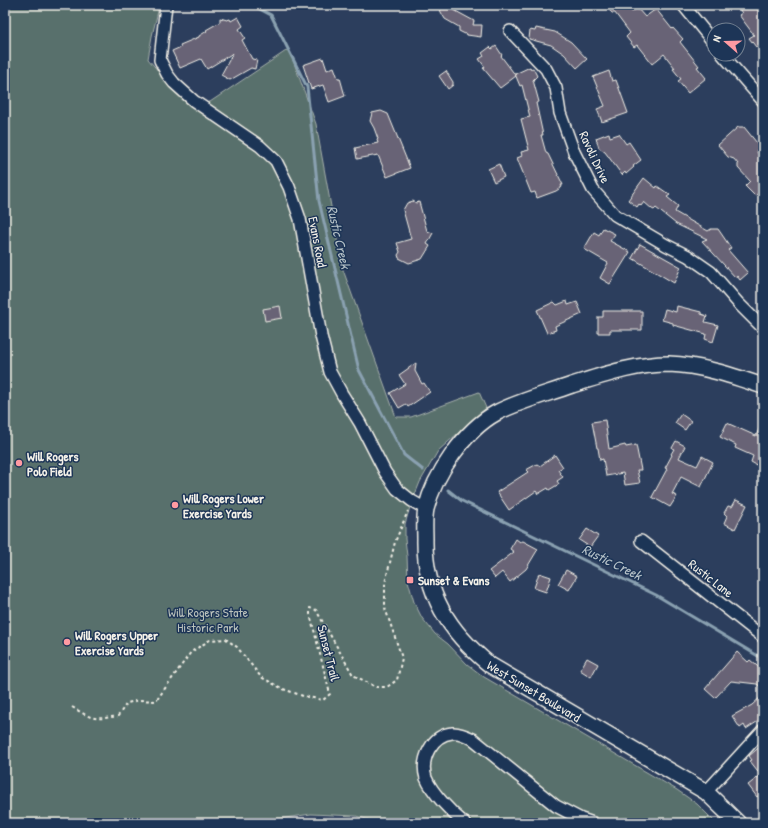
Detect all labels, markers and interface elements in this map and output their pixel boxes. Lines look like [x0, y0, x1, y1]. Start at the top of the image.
north arrow [706, 22, 746, 62]
text: N [709, 33, 724, 44]
street label: Ravoli Drive [575, 128, 615, 186]
water label: Rustic Creek [323, 204, 356, 271]
street label: Evans Road [304, 215, 332, 269]
place label: Will Rogers Polo Field [27, 447, 79, 480]
marker: Will Rogers Polo Field [14, 458, 24, 468]
place label: Will Rogers Lower Exercise Yards [183, 489, 265, 522]
marker: Will Rogers Lower Exercise Yards [170, 500, 180, 510]
water label: Rustic Creek [579, 539, 646, 585]
street label: Rustic Lane [685, 555, 737, 601]
place label: Sunset & Evans [418, 571, 490, 589]
marker: Sunset & Evans [405, 575, 415, 585]
park label: Will Rogers State Historic Park [168, 603, 248, 636]
street label: Sunset Trail [313, 623, 345, 683]
place label: Will Rogers Upper Exercise Yards [75, 626, 159, 659]
marker: Will Rogers Upper Exercise Yards [62, 637, 72, 647]
street label: West Sunset Boulevard [484, 656, 584, 726]

